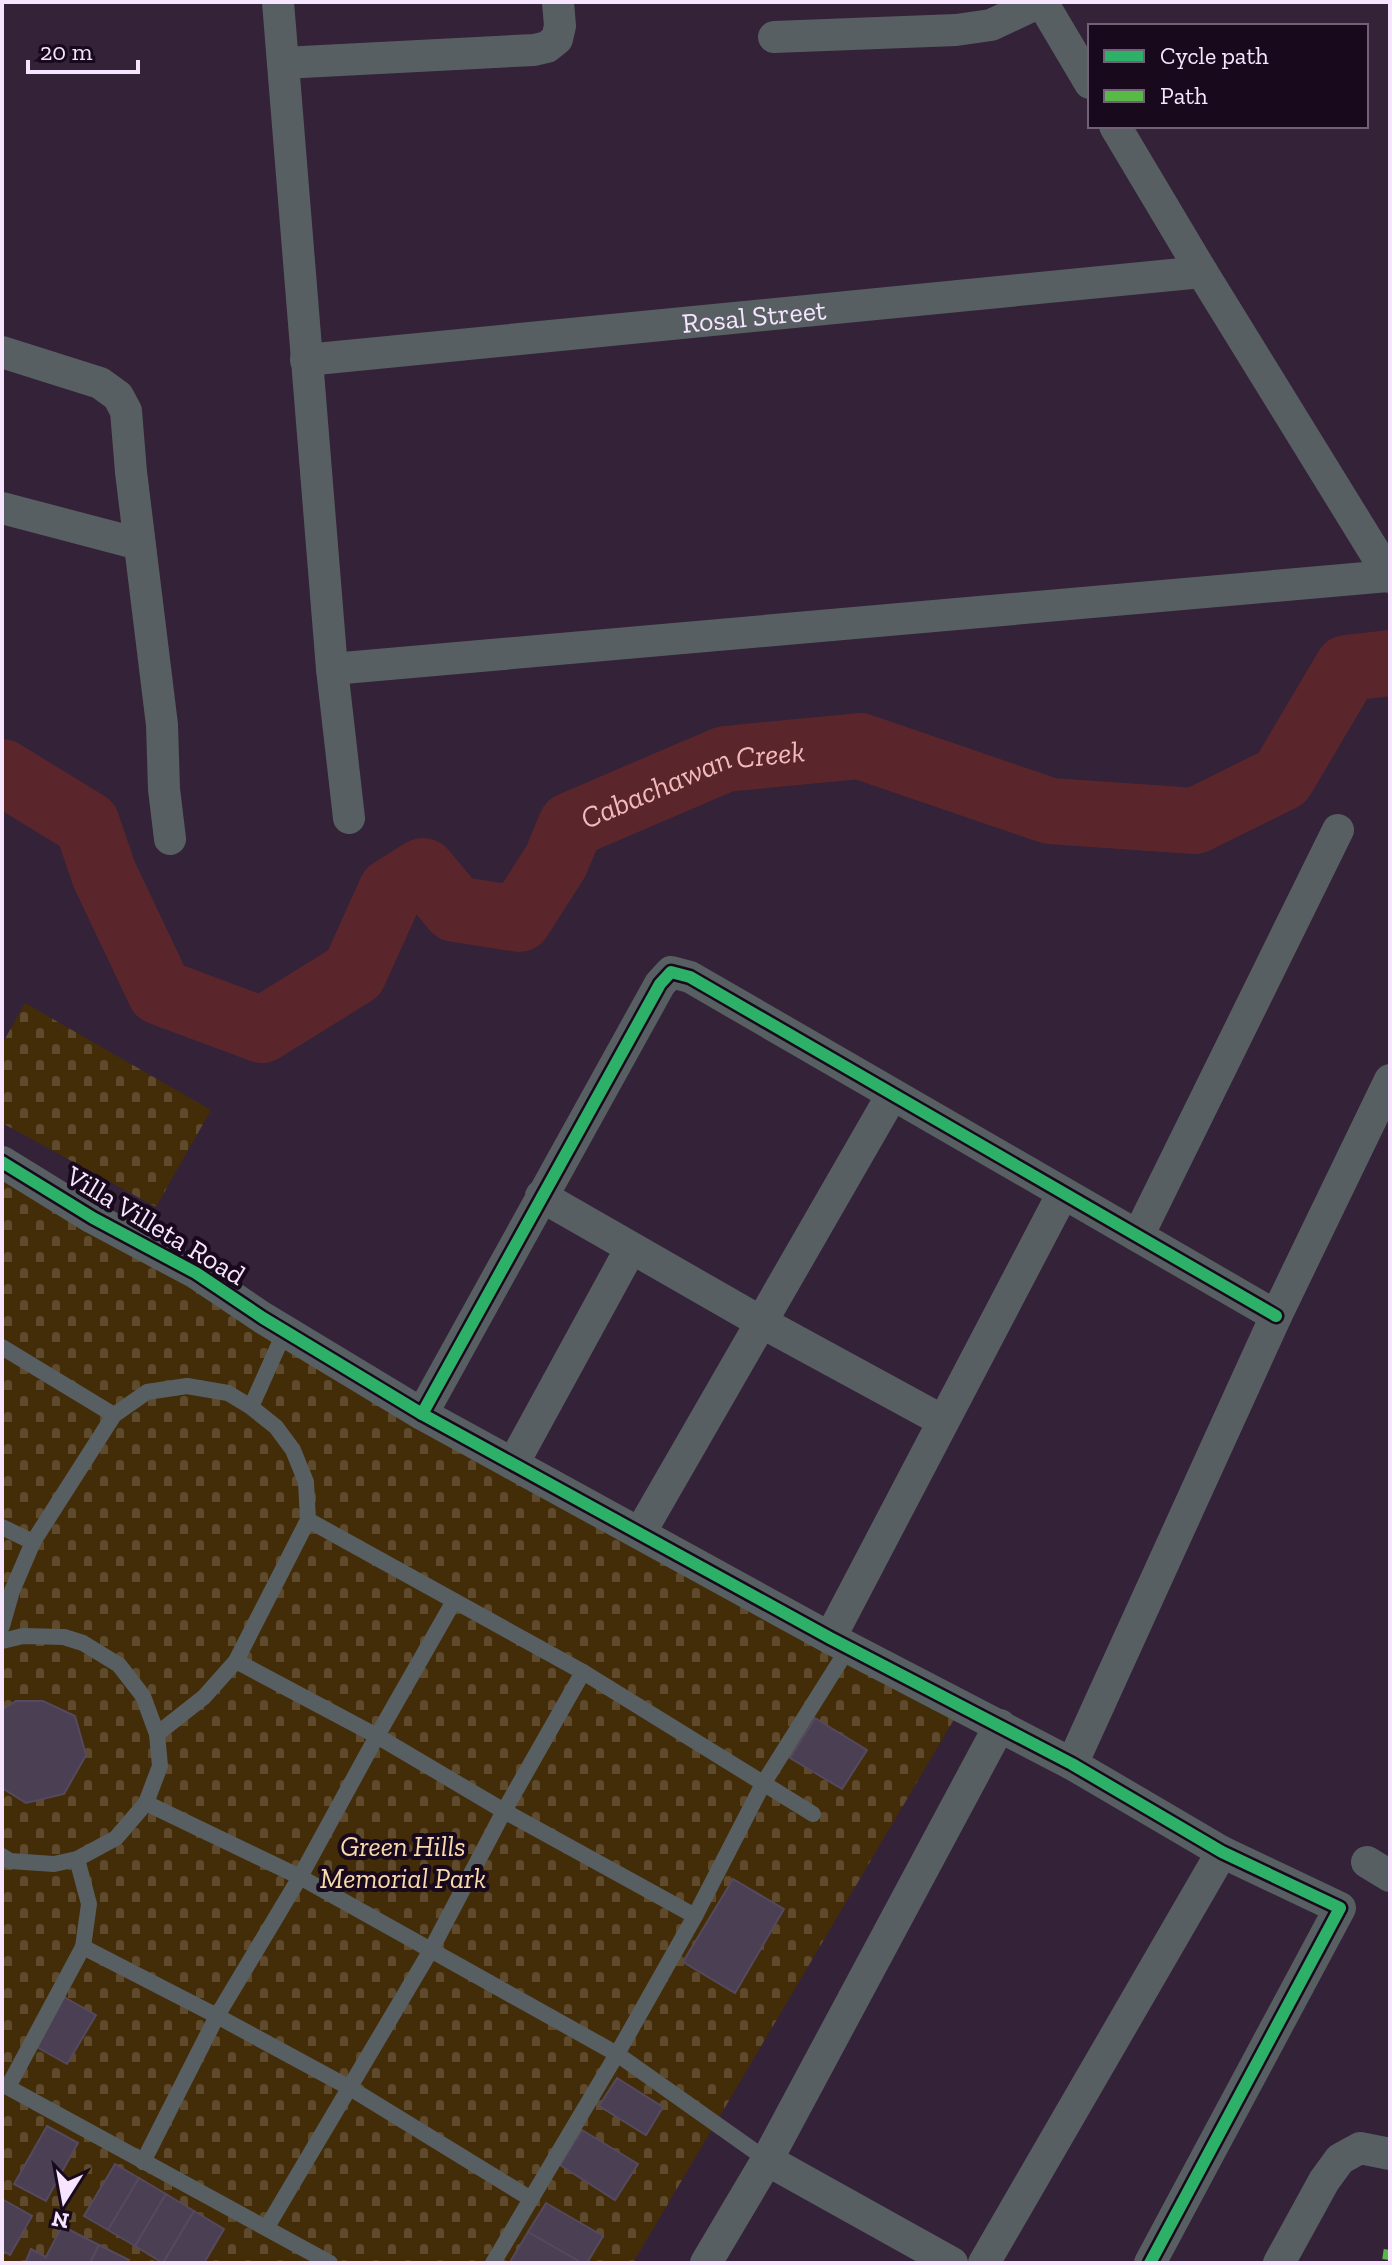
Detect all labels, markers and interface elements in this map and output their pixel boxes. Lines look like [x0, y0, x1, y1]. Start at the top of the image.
scale bar [28, 24, 138, 74]
legend [1088, 24, 1368, 128]
text: 20 m [40, 37, 93, 66]
text: Cycle path [1160, 41, 1269, 70]
text: Path [1160, 81, 1208, 110]
street label: Rosal Street [680, 293, 828, 340]
water label: Cabachawan Creek [575, 733, 806, 837]
street label: Villa Villeta Road [59, 1158, 251, 1292]
park label: Green Hills Memorial Park [320, 1830, 486, 1895]
north arrow [24, 2161, 104, 2241]
text: N [49, 2205, 71, 2235]

